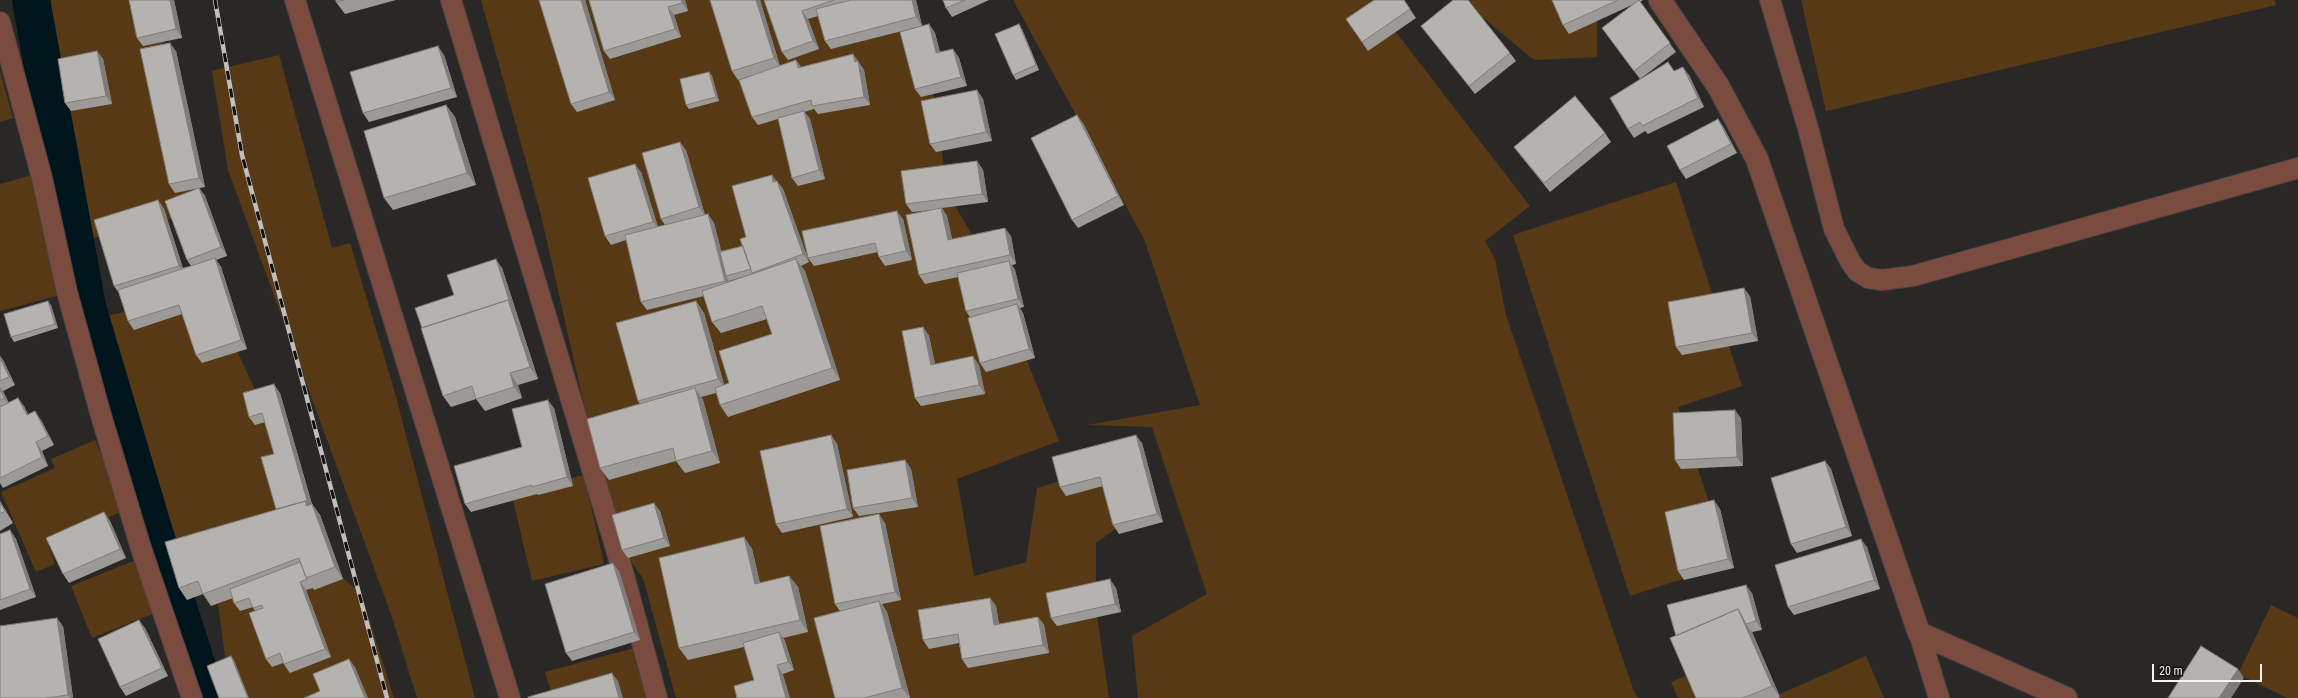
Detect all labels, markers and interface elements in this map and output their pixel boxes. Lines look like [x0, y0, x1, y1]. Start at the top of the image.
scale bar [2154, 656, 2264, 682]
text: 20 m [2159, 664, 2183, 678]

